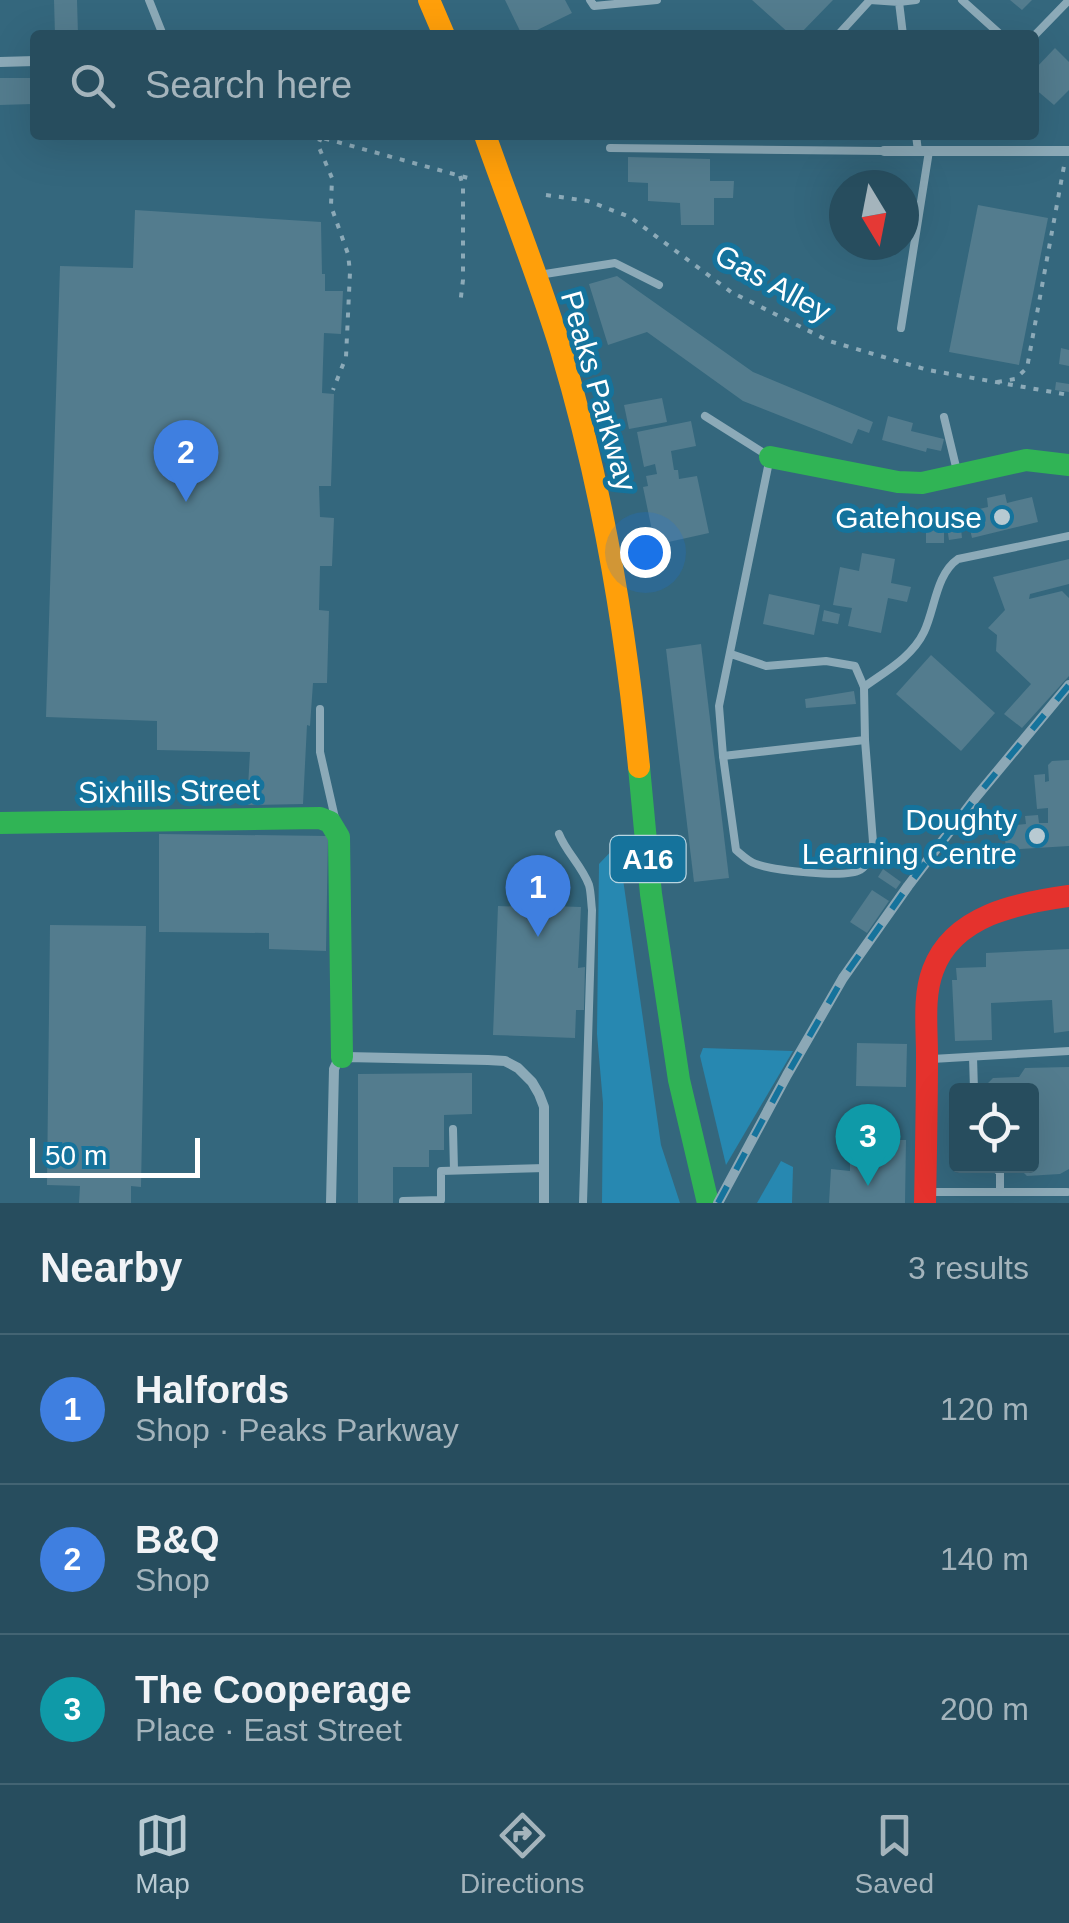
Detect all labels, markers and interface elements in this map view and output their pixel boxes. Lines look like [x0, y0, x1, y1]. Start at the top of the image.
search box [30, 30, 1039, 140]
icon: search [65, 58, 120, 113]
text: Search here [145, 64, 352, 106]
north arrow [829, 170, 919, 260]
street label: Gas Alley [710, 238, 836, 328]
street label: Peaks Parkway [555, 287, 643, 495]
pin: 2 [154, 420, 218, 502]
place label: Gatehouse [835, 501, 982, 534]
marker: Gatehouse [991, 506, 1013, 528]
your location [620, 527, 671, 578]
street label: Sixhills Street [78, 773, 261, 809]
place label: Doughty Learning Centre [802, 803, 1017, 870]
marker: Doughty Learning Centre [1026, 825, 1048, 847]
road number: A16 [610, 836, 686, 882]
pin: 1 [506, 854, 570, 937]
map controls [949, 1083, 1039, 1173]
button: locate [949, 1083, 1039, 1173]
pin: 3 [836, 1104, 900, 1186]
scale bar [30, 1133, 200, 1178]
text: 50 m [45, 1140, 107, 1171]
text: Nearby [40, 1244, 182, 1291]
text: 3 results [908, 1250, 1029, 1286]
text: Halfords [135, 1369, 289, 1411]
text: 1 [64, 1391, 81, 1427]
text: 120 m [940, 1391, 1029, 1427]
text: Shop · Peaks Parkway [135, 1412, 459, 1448]
text: B&Q [135, 1519, 219, 1561]
text: 2 [64, 1541, 81, 1577]
text: 140 m [940, 1541, 1029, 1577]
text: Shop [135, 1562, 210, 1598]
text: The Cooperage [135, 1669, 412, 1711]
text: 3 [64, 1691, 81, 1727]
text: 200 m [940, 1691, 1029, 1727]
text: Place · East Street [135, 1712, 402, 1748]
tab: Map [135, 1808, 190, 1900]
tab: Directions [460, 1808, 585, 1900]
tab: Saved [855, 1808, 934, 1900]

